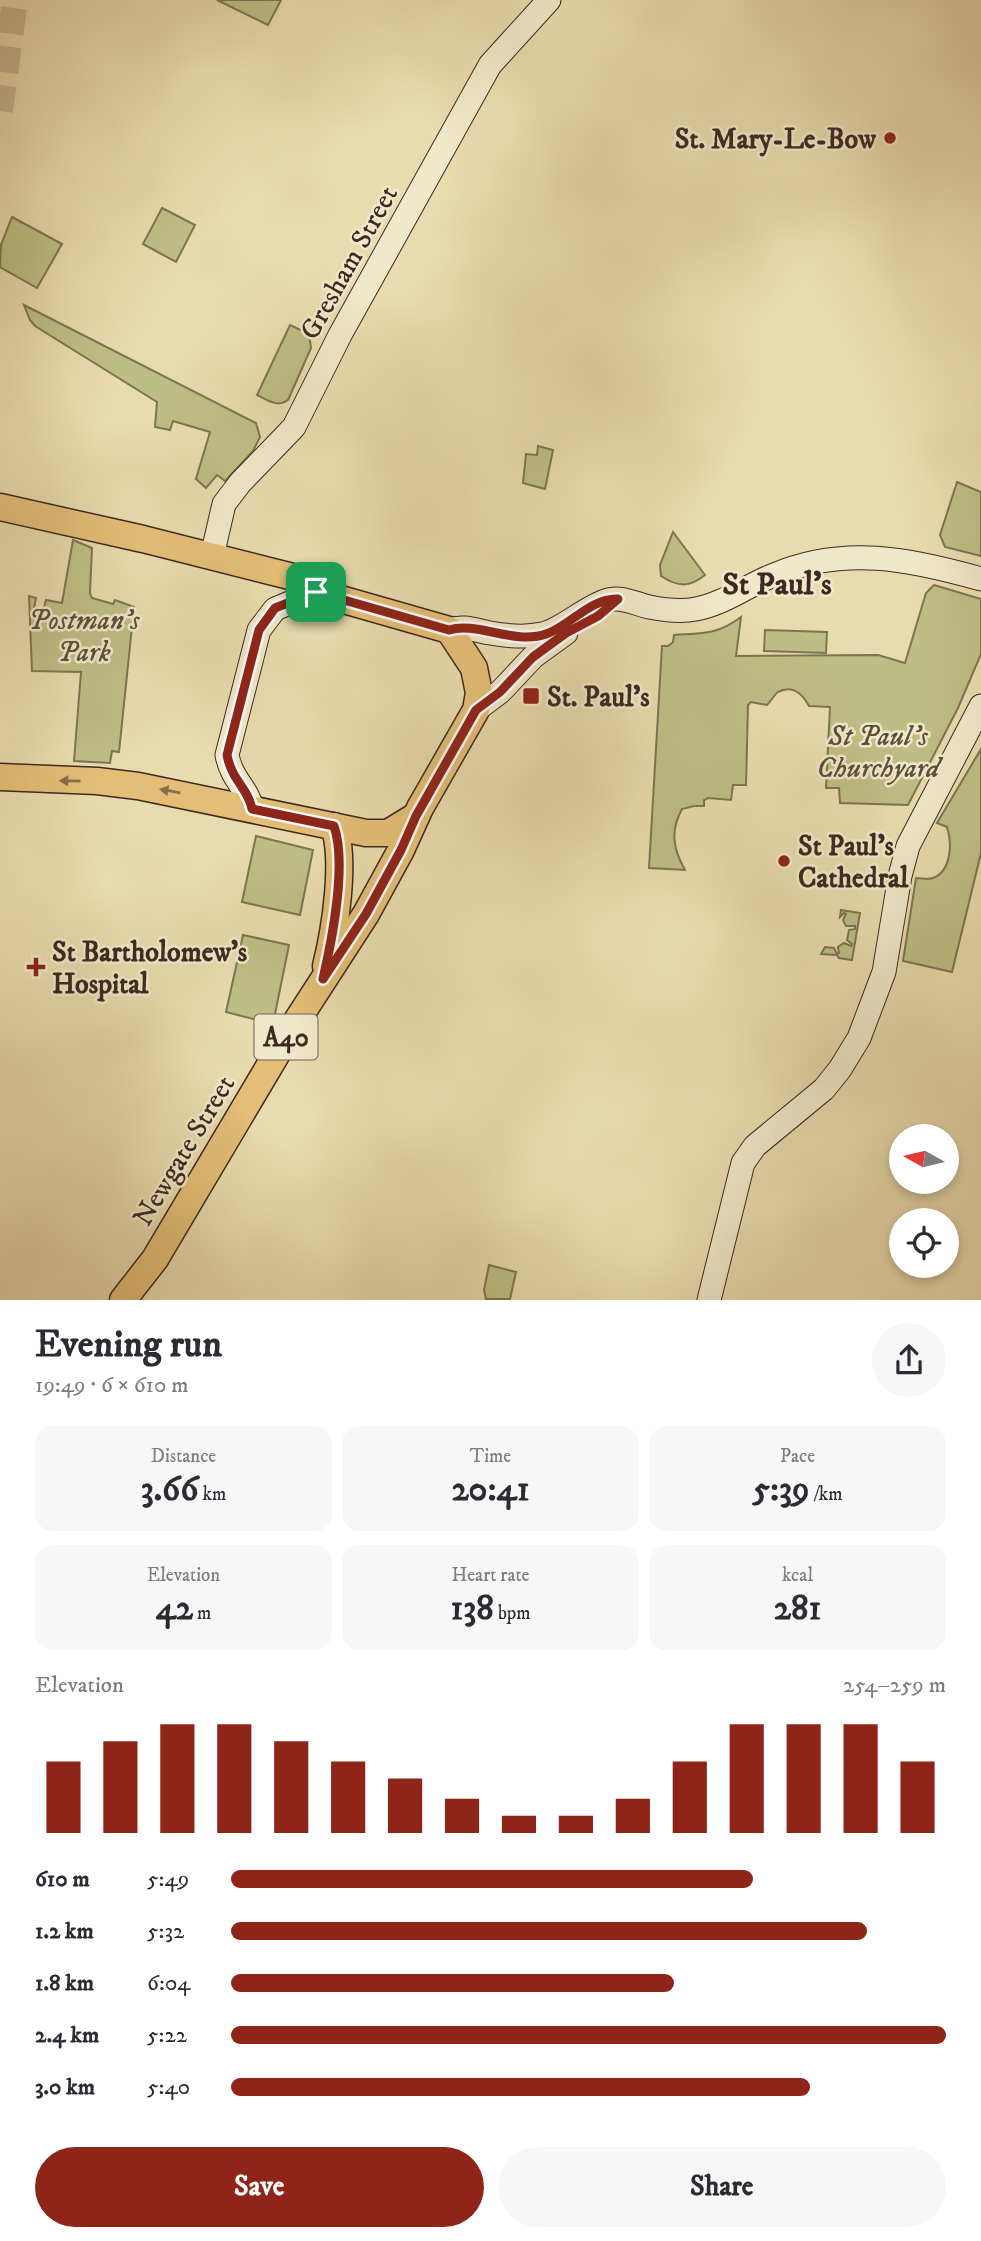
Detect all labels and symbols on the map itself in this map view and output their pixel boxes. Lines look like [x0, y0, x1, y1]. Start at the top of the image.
place label: St. Mary-Le-Bow [675, 122, 877, 157]
marker: St. Mary-Le-Bow [882, 130, 898, 146]
street label: Gresham Street [293, 180, 406, 346]
pin [286, 562, 346, 622]
district label: St Paul's [722, 565, 832, 605]
park label: Postman's Park [29, 603, 140, 670]
place label: St. Paul's [547, 680, 650, 715]
marker: St. Paul's [521, 686, 541, 706]
park label: St Paul's Churchyard [817, 719, 943, 786]
one-way arrow [58, 775, 80, 787]
one-way arrow [159, 786, 181, 797]
place label: St Paul's Cathedral [798, 829, 909, 896]
marker: St Paul's Cathedral [776, 853, 792, 869]
place label: St Bartholomew's Hospital [52, 935, 248, 1002]
marker: St Bartholomew's Hospital [26, 957, 46, 977]
road number: A40 [254, 1014, 318, 1060]
street label: Newgate Street [125, 1069, 243, 1233]
north arrow [889, 1124, 959, 1194]

